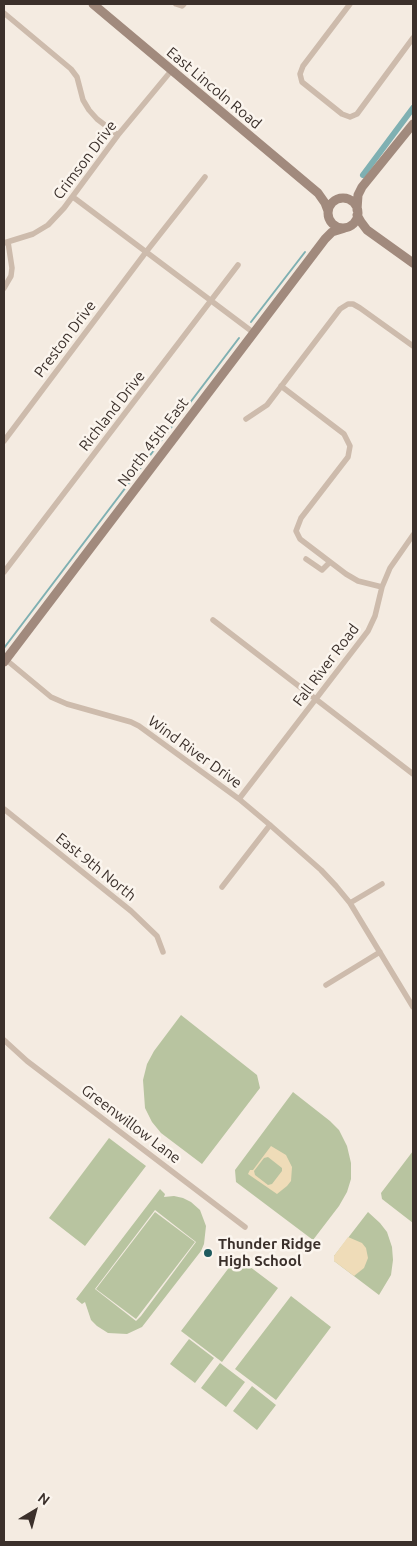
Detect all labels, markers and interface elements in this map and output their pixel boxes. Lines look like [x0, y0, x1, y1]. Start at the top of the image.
street label: East Lincoln Road [163, 43, 265, 133]
street label: Crimson Drive [49, 117, 121, 203]
street label: Preston Drive [30, 297, 100, 381]
street label: Richland Drive [75, 367, 149, 455]
street label: North 45th East [114, 394, 192, 490]
street label: Fall River Road [289, 620, 363, 710]
street label: Wind River Drive [145, 712, 245, 792]
street label: East 9th North [52, 829, 140, 905]
street label: Greenwillow Lane [78, 1081, 184, 1167]
place label: Thunder Ridge High School [218, 1235, 321, 1270]
marker: Thunder Ridge High School [202, 1247, 214, 1259]
north arrow [10, 1486, 60, 1536]
text: N [35, 1489, 53, 1509]

